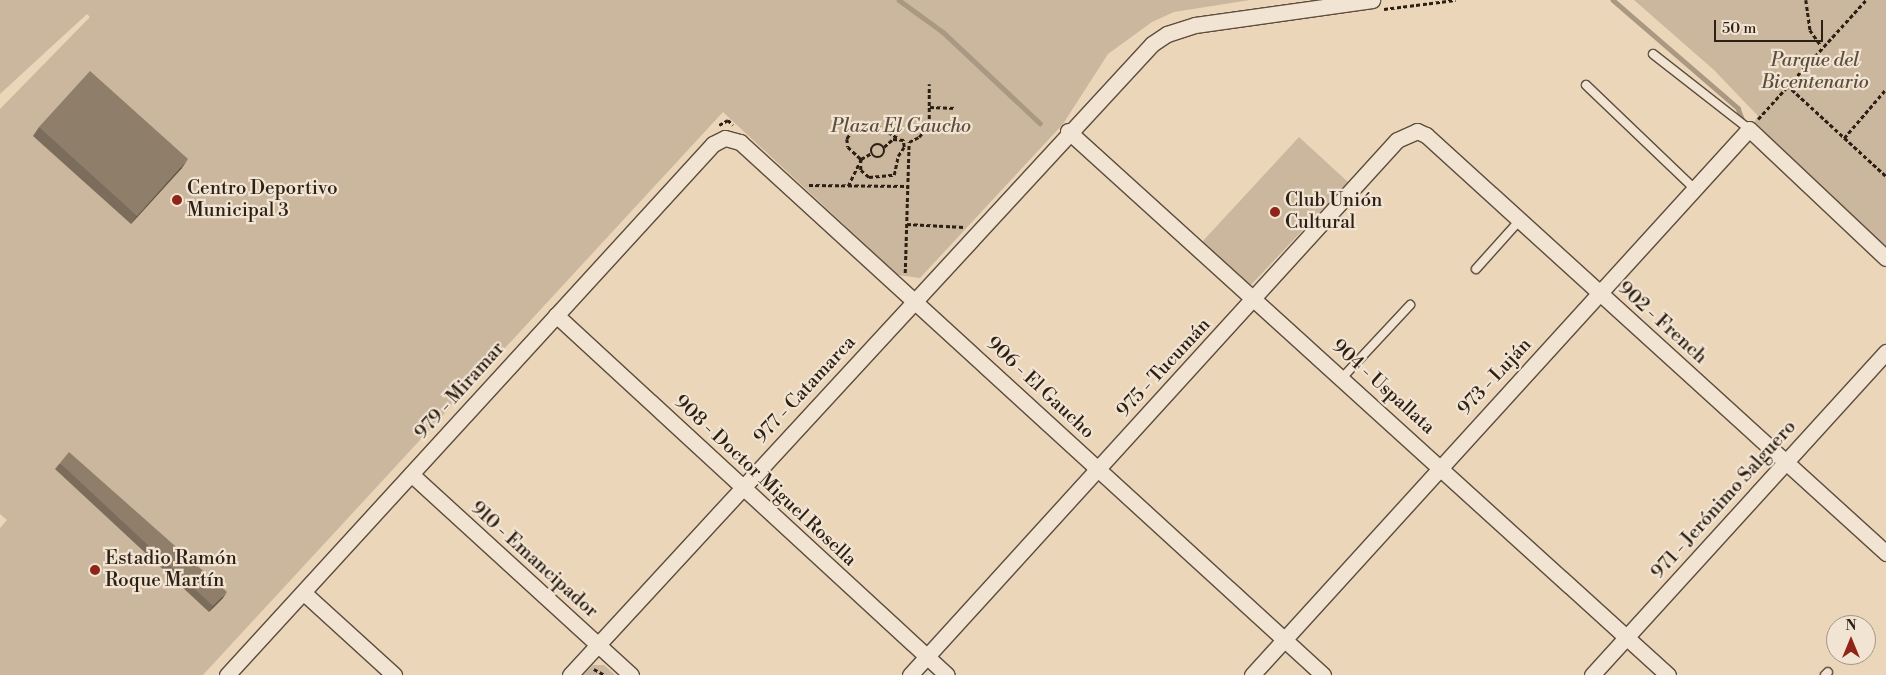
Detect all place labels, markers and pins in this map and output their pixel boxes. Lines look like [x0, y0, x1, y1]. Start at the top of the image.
place label: Centro Deportivo Municipal 3 [187, 178, 338, 222]
place label: Club Unión Cultural [1285, 190, 1382, 234]
marker: Centro Deportivo Municipal 3 [171, 194, 183, 206]
marker: Club Unión Cultural [1269, 206, 1281, 218]
place label: Estadio Ramón Roque Martín [105, 548, 237, 592]
marker: Estadio Ramón Roque Martín [89, 564, 101, 576]

